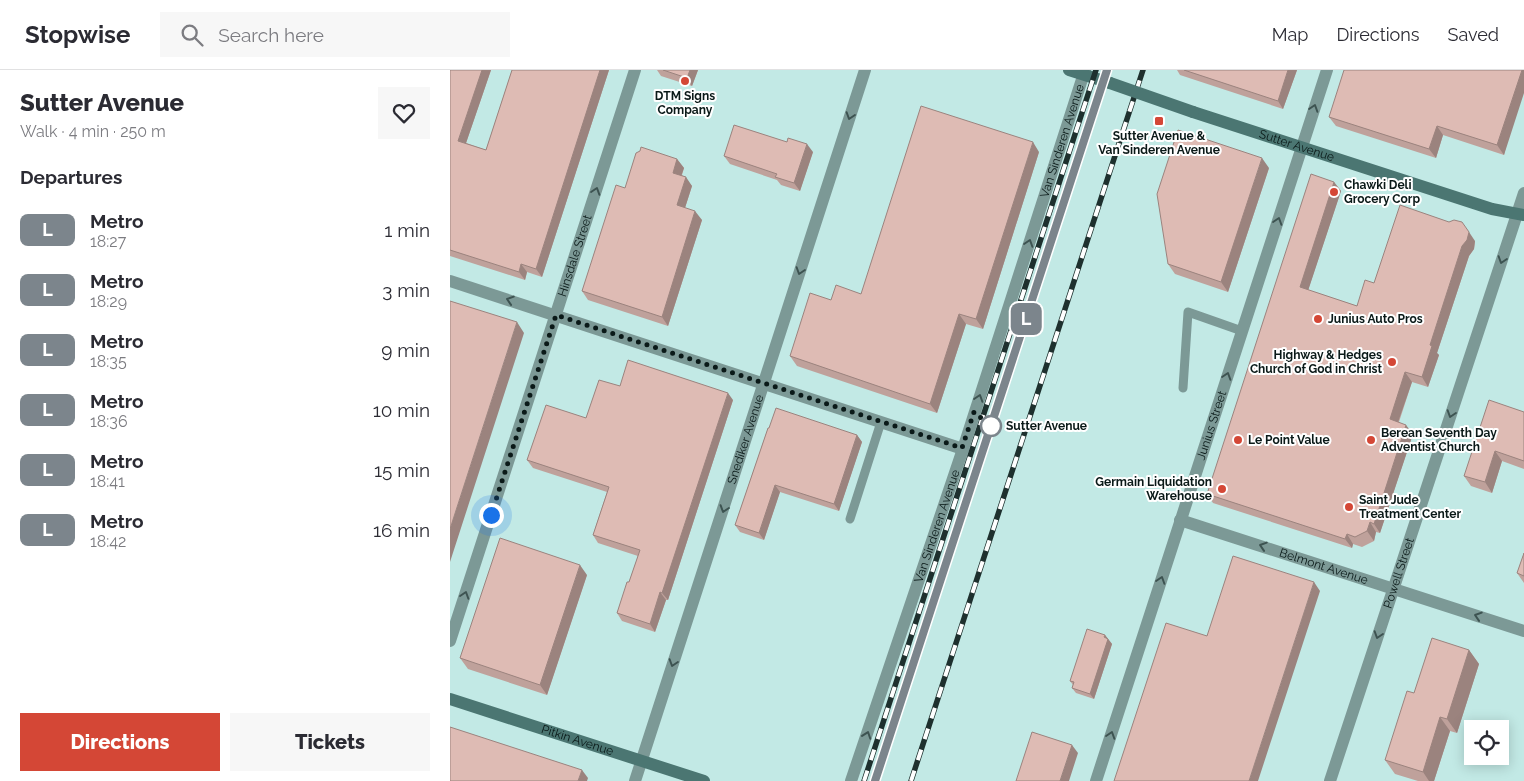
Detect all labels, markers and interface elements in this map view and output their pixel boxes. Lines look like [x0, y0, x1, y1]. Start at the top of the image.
search box [160, 12, 510, 57]
text: Stopwise [25, 20, 130, 49]
icon: search [178, 21, 206, 49]
text: Search here [218, 24, 324, 46]
text: Map [1272, 24, 1308, 45]
text: Directions [1336, 24, 1420, 45]
text: Saved [1448, 24, 1499, 45]
marker: DTM Signs Company [679, 75, 691, 87]
street label: Van Sinderen Avenue [1037, 82, 1087, 199]
button: heart [378, 87, 430, 139]
text: Sutter Avenue [20, 88, 184, 117]
place label: DTM Signs Company [655, 89, 715, 117]
one-way arrow [1309, 105, 1319, 113]
one-way arrow [846, 112, 856, 120]
marker: Sutter Avenue & Van Sinderen Avenue [1153, 115, 1165, 127]
text: Walk · 4 min · 250 m [20, 122, 166, 141]
street label: Sutter Avenue [1257, 127, 1336, 164]
place label: Sutter Avenue & Van Sinderen Avenue [1098, 129, 1220, 157]
text: Departures [20, 166, 122, 188]
place label: Chawki Deli Grocery Corp [1344, 178, 1420, 206]
marker: Chawki Deli Grocery Corp [1328, 186, 1340, 198]
one-way arrow [591, 187, 601, 195]
text: Metro [90, 210, 144, 232]
street label: Hinsdale Street [555, 213, 595, 298]
one-way arrow [1272, 217, 1282, 226]
text: L [42, 219, 53, 240]
text: 1 min [384, 219, 430, 241]
text: 18:27 [90, 232, 126, 251]
one-way arrow [1023, 240, 1033, 248]
one-way arrow [1498, 255, 1508, 264]
one-way arrow [796, 266, 806, 275]
text: Metro [90, 270, 144, 292]
text: L [42, 279, 53, 300]
text: 3 min [382, 279, 430, 301]
text: 18:29 [90, 292, 127, 311]
one-way arrow [506, 296, 514, 306]
line badge: L [1010, 303, 1042, 335]
text: L [1021, 308, 1031, 329]
place label: Junius Auto Pros [1328, 312, 1423, 326]
marker: Junius Auto Pros [1312, 313, 1324, 325]
text: Metro [90, 330, 144, 352]
text: L [42, 339, 53, 360]
text: 9 min [381, 339, 430, 361]
place label: Highway & Hedges Church of God in Christ [1250, 348, 1382, 376]
text: 18:35 [90, 352, 127, 371]
marker: Highway & Hedges Church of God in Christ [1386, 356, 1398, 368]
one-way arrow [1222, 372, 1232, 380]
street label: Junius Street [1194, 389, 1229, 462]
text: Metro [90, 390, 144, 412]
street label: Snediker Avenue [724, 393, 767, 486]
one-way arrow [973, 394, 983, 403]
text: L [42, 399, 53, 420]
text: 10 min [373, 399, 430, 421]
one-way arrow [1446, 410, 1456, 418]
text: 18:36 [90, 412, 128, 431]
marker: Sutter Avenue [980, 415, 1002, 437]
place label: Sutter Avenue [1006, 419, 1087, 433]
place label: Berean Seventh Day Adventist Church [1381, 426, 1497, 454]
place label: Le Point Value [1248, 433, 1330, 447]
marker: Le Point Value [1232, 434, 1244, 446]
marker: Berean Seventh Day Adventist Church [1365, 434, 1377, 446]
text: Metro [90, 450, 144, 472]
text: L [42, 459, 53, 480]
text: 15 min [374, 459, 430, 481]
street label: Van Sinderen Avenue [911, 468, 963, 584]
text: 18:41 [90, 472, 125, 491]
place label: Germain Liquidation Warehouse [1095, 475, 1212, 503]
marker: Germain Liquidation Warehouse [1216, 483, 1228, 495]
place label: Saint Jude Treatment Center [1359, 493, 1461, 521]
marker: Saint Jude Treatment Center [1343, 501, 1355, 513]
your location [479, 503, 504, 528]
one-way arrow [719, 504, 729, 513]
text: Metro [90, 510, 144, 532]
text: L [42, 519, 53, 540]
text: 16 min [373, 519, 430, 541]
text: 18:42 [90, 532, 126, 551]
street label: Powell Street [1380, 536, 1417, 610]
one-way arrow [1260, 542, 1268, 552]
street label: Belmont Avenue [1278, 546, 1370, 587]
one-way arrow [1155, 576, 1165, 585]
one-way arrow [459, 591, 469, 599]
one-way arrow [1474, 611, 1482, 621]
one-way arrow [1373, 630, 1383, 639]
one-way arrow [669, 659, 679, 667]
button: Directions [20, 713, 220, 771]
button: Tickets [230, 713, 430, 771]
map controls [1464, 720, 1509, 765]
button: locate [1464, 720, 1509, 765]
street label: Pitkin Avenue [540, 722, 615, 758]
one-way arrow [861, 731, 871, 739]
one-way arrow [1105, 731, 1115, 739]

